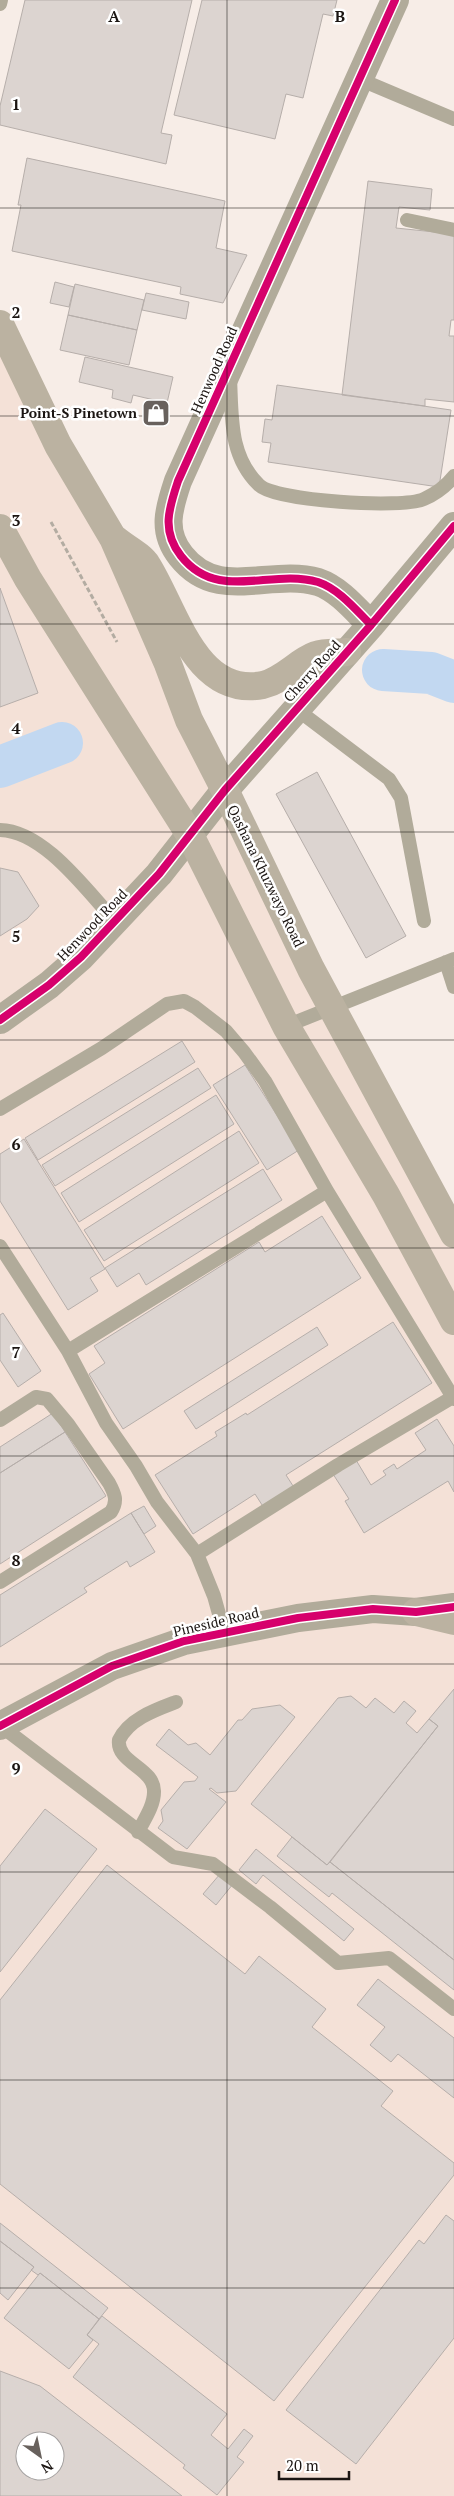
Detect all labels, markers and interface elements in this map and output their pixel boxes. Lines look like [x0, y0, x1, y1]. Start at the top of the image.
text: A [108, 5, 120, 27]
text: B [335, 5, 345, 27]
text: 1 [11, 93, 21, 115]
text: 2 [11, 301, 21, 323]
street label: Henwood Road [186, 323, 241, 416]
shop icon: Point-S Pinetown [141, 398, 171, 428]
place label: Point-S Pinetown [20, 403, 137, 422]
text: 3 [11, 509, 21, 531]
street label: Cherry Road [279, 636, 345, 706]
text: 4 [11, 717, 21, 739]
street label: Qashana Khuzwayo Road [224, 802, 309, 950]
street label: Henwood Road [52, 884, 131, 965]
text: 5 [11, 925, 21, 947]
text: 6 [11, 1133, 21, 1155]
text: 7 [11, 1341, 21, 1363]
text: 8 [11, 1549, 21, 1571]
street label: Pineside Road [171, 1602, 261, 1641]
text: 9 [11, 1757, 21, 1779]
north arrow [15, 2431, 65, 2481]
scale bar [279, 2448, 349, 2480]
text: 20 m [286, 2455, 319, 2475]
text: N [37, 2456, 57, 2478]

